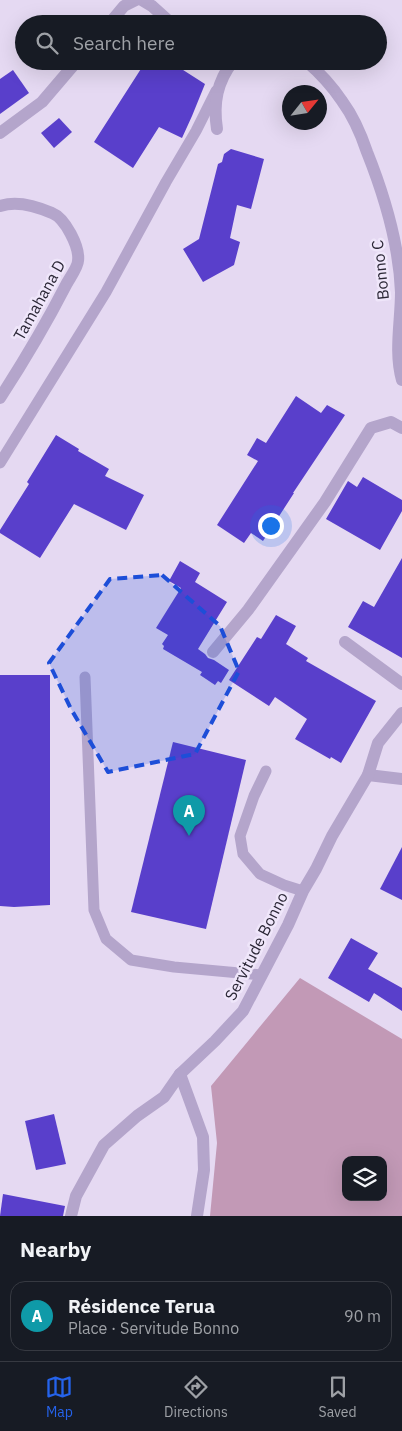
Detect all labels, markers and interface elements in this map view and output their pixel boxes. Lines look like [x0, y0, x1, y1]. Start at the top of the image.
search box [15, 15, 387, 70]
icon: search [33, 29, 61, 57]
text: Search here [73, 31, 175, 55]
north arrow [282, 85, 327, 130]
street label: Bonno C [367, 239, 393, 301]
street label: Tamahana D [9, 256, 69, 344]
your location [258, 513, 284, 539]
pin: A [173, 795, 205, 836]
street label: Servitude Bonno [220, 888, 292, 1004]
map controls [342, 1156, 387, 1201]
button: layers [342, 1156, 387, 1201]
text: Nearby [20, 1235, 91, 1263]
text: Résidence Terua [68, 1294, 215, 1318]
text: A [32, 1306, 42, 1326]
text: 90 m [344, 1306, 381, 1326]
text: Place · Servitude Bonno [68, 1318, 239, 1338]
tab: Map [45, 1373, 73, 1421]
tab: Directions [164, 1373, 228, 1421]
tab: Saved [319, 1373, 357, 1421]

